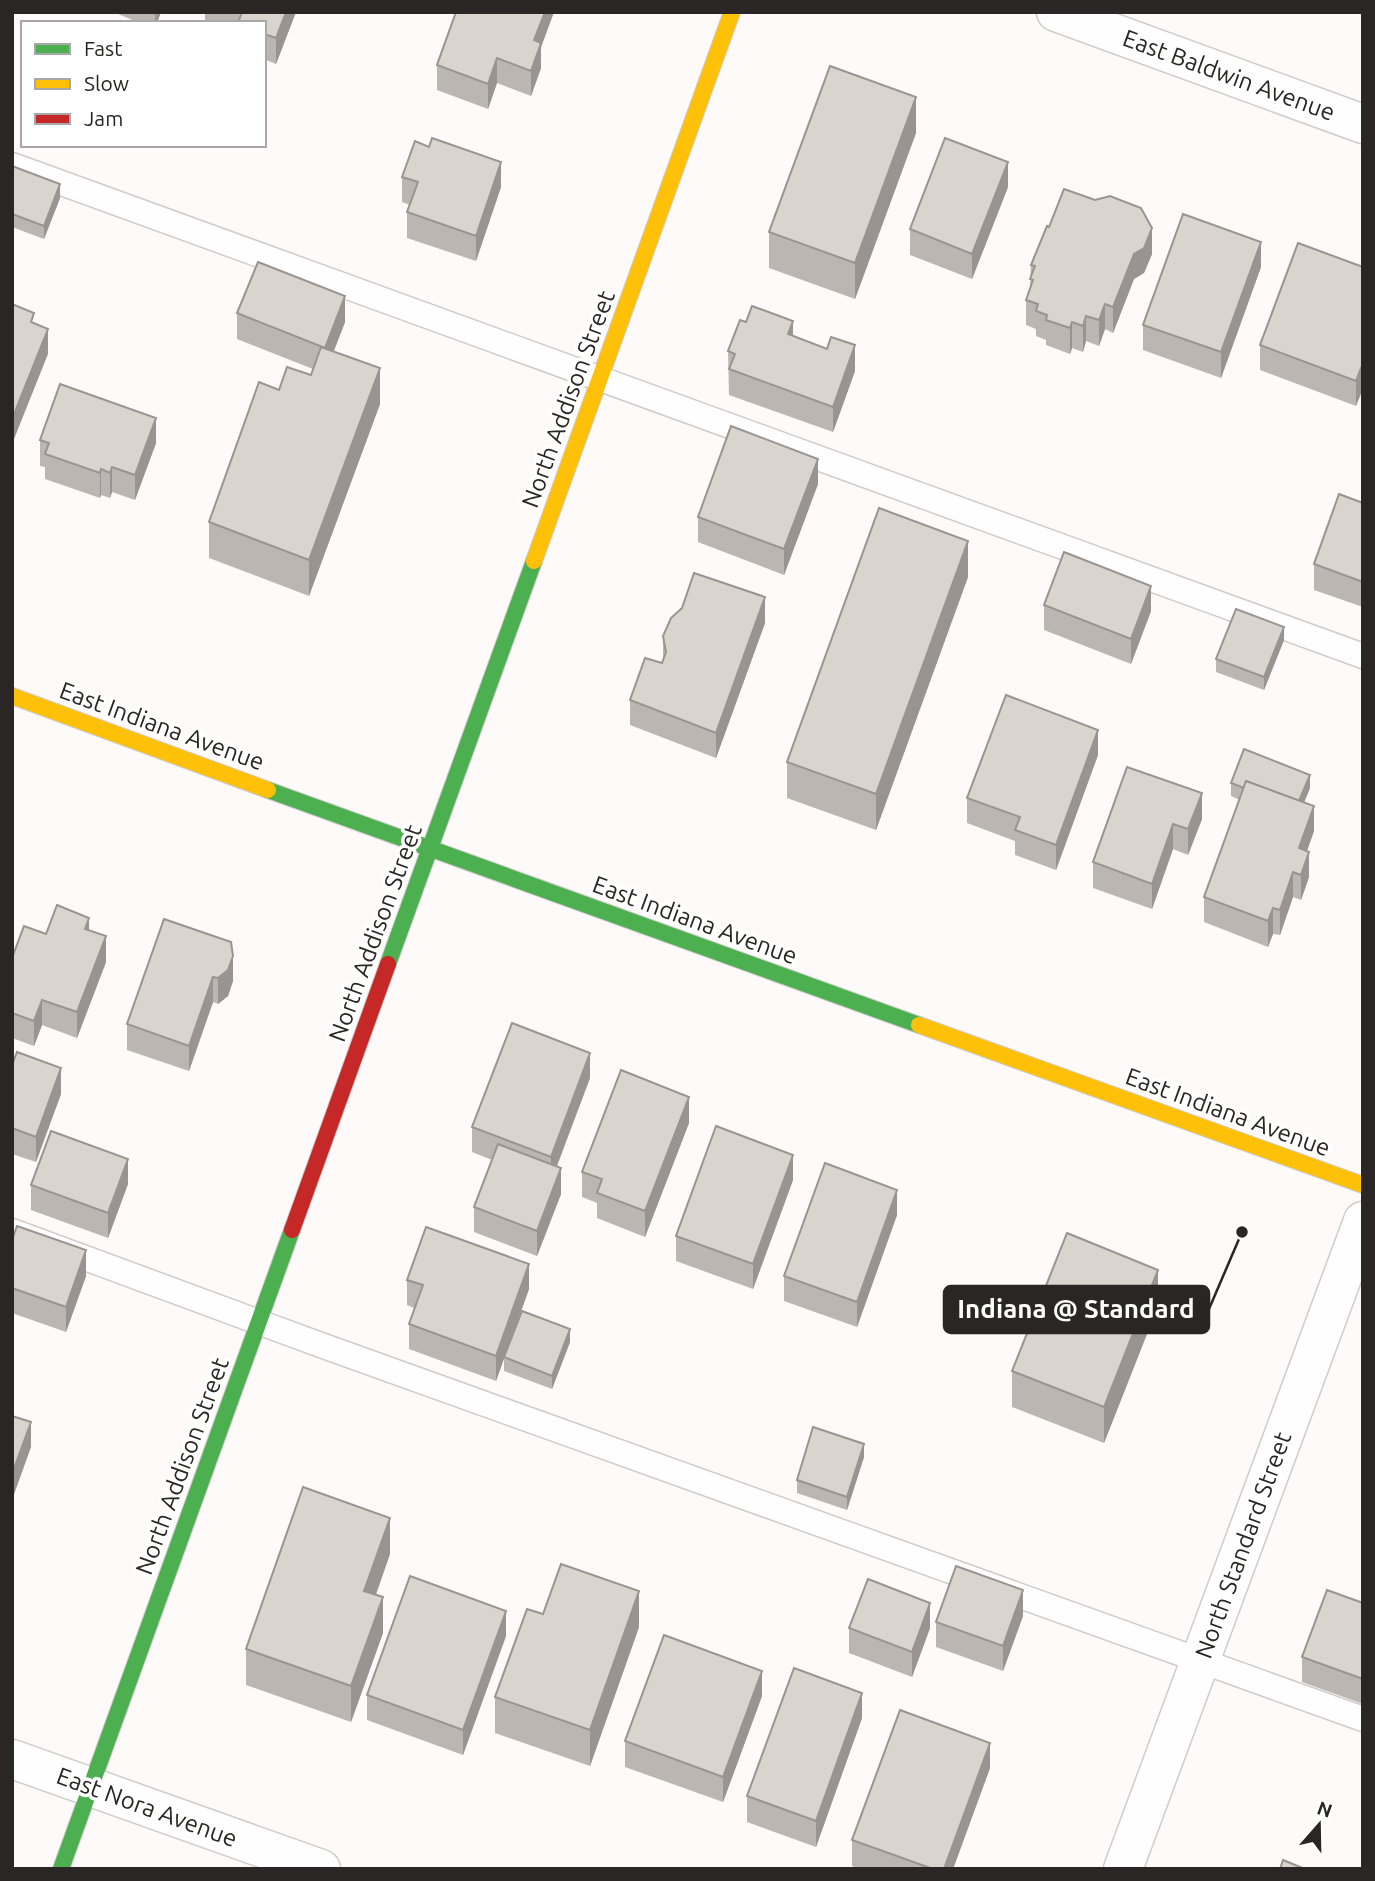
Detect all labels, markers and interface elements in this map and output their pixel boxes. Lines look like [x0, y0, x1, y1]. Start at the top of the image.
legend [21, 21, 266, 147]
street label: East Baldwin Avenue [1119, 24, 1339, 126]
text: Fast [84, 36, 122, 60]
text: Slow [84, 71, 129, 95]
text: Jam [84, 106, 123, 130]
street label: North Addison Street [516, 286, 620, 511]
street label: East Indiana Avenue [56, 676, 268, 776]
street label: North Addison Street [323, 820, 427, 1045]
street label: East Indiana Avenue [589, 870, 801, 970]
street label: East Indiana Avenue [1122, 1062, 1334, 1162]
callout: Indiana @ Standard [944, 1286, 1209, 1333]
text: Indiana @ Standard [957, 1294, 1195, 1323]
street label: North Addison Street [130, 1353, 234, 1578]
street label: North Standard Street [1189, 1428, 1297, 1662]
street label: East Nora Avenue [53, 1762, 241, 1852]
north arrow [1284, 1790, 1354, 1860]
text: N [1314, 1796, 1335, 1822]

